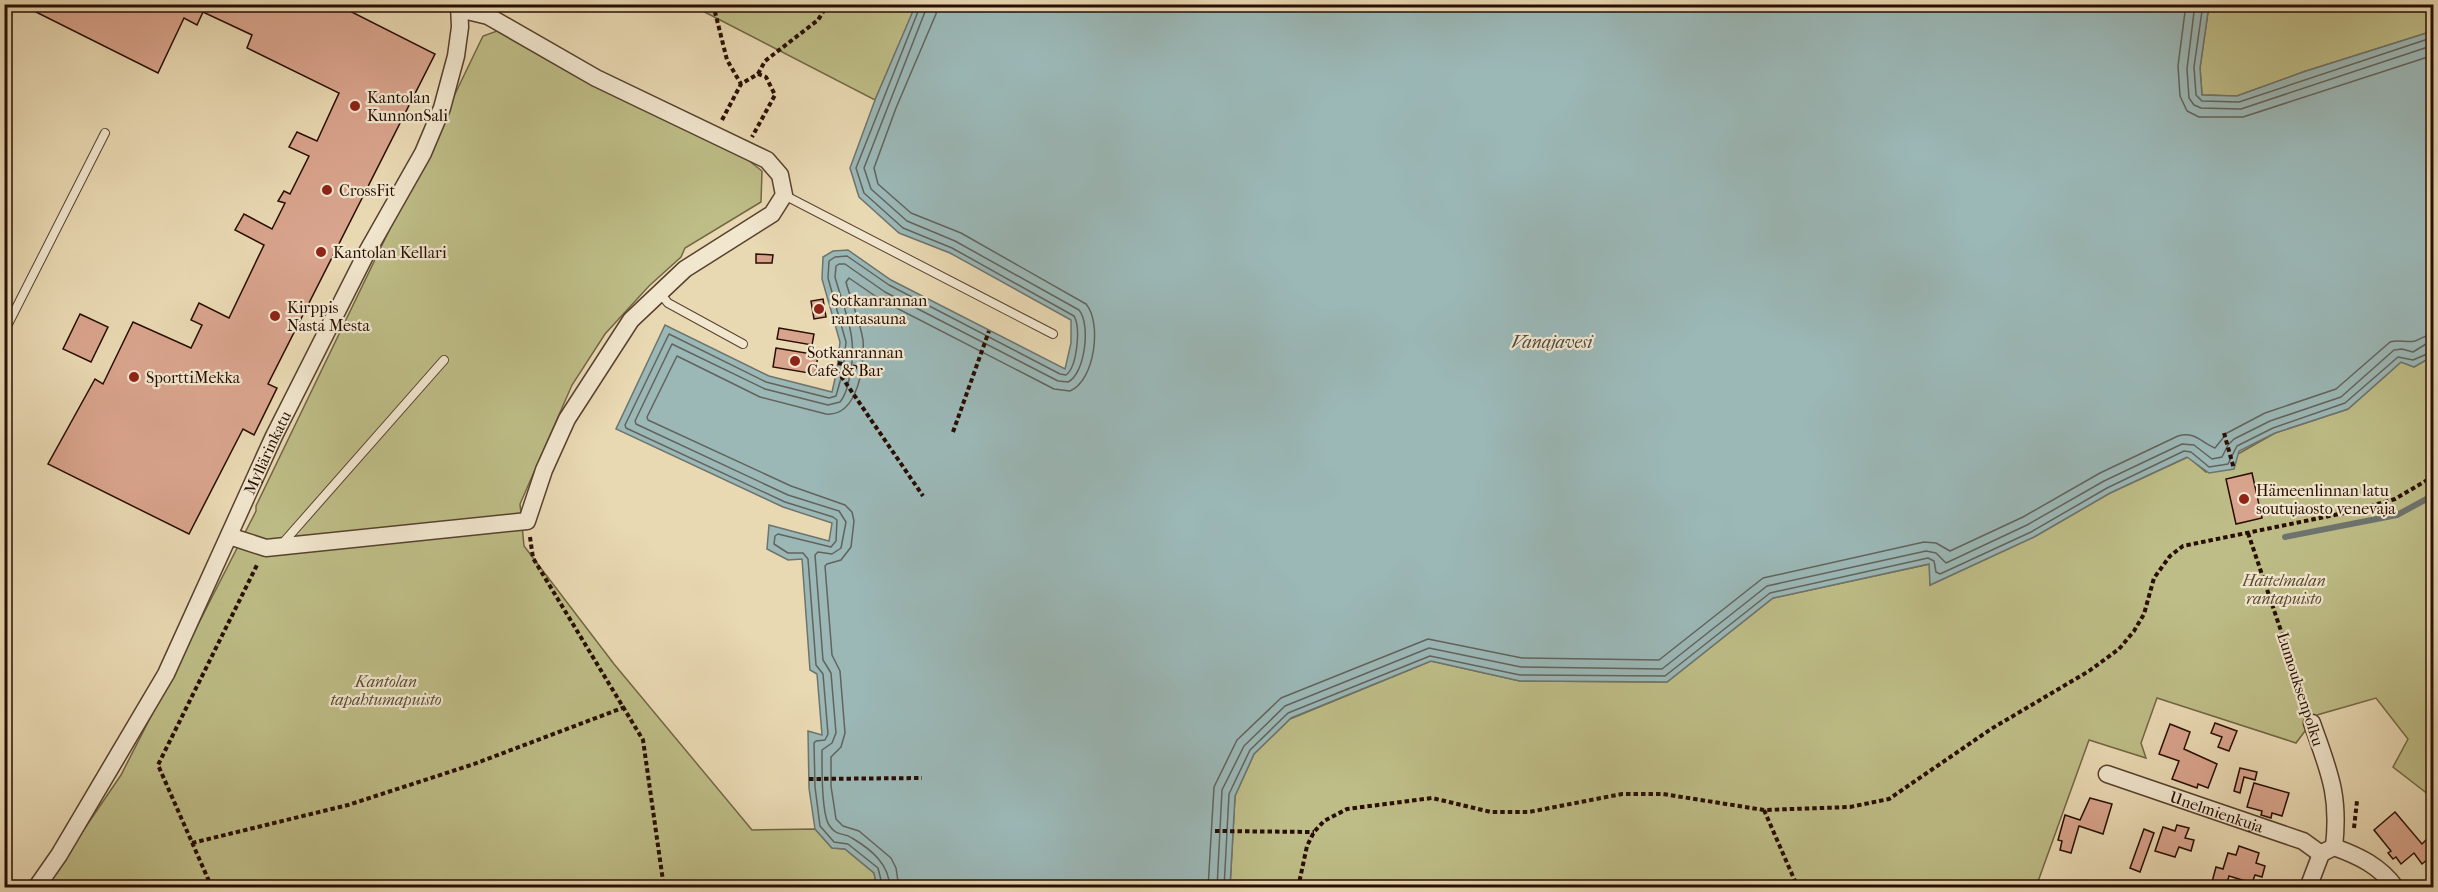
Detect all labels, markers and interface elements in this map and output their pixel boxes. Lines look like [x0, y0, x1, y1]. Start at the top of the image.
place label: Kantolan KunnonSali [367, 88, 448, 125]
marker: Kantolan KunnonSali [348, 99, 362, 113]
place label: CrossFit [339, 181, 395, 200]
marker: CrossFit [320, 183, 334, 197]
place label: Kantolan Kellari [333, 243, 447, 262]
marker: Kantolan Kellari [314, 245, 328, 259]
place label: Sotkanrannan rantasauna [831, 291, 928, 328]
place label: Kirppis Nasta Mesta [287, 298, 371, 335]
marker: Sotkanrannan rantasauna [812, 302, 826, 316]
marker: Kirppis Nasta Mesta [268, 309, 282, 323]
water label: Vanajavesi [1512, 332, 1594, 353]
place label: Sotkanrannan Cafe & Bar [807, 343, 904, 380]
marker: Sotkanrannan Cafe & Bar [788, 354, 802, 368]
place label: SporttiMekka [146, 368, 241, 387]
marker: SporttiMekka [127, 370, 141, 384]
street label: Myllärinkatu [240, 408, 295, 497]
place label: Hämeenlinnan latu soutujaosto venevaja [2256, 481, 2396, 518]
marker: Hämeenlinnan latu soutujaosto venevaja [2237, 492, 2251, 506]
park label: Hattelmalan rantapuisto [2241, 571, 2326, 608]
street label: Lumouksenpolku [2273, 630, 2328, 748]
park label: Kantolan tapahtumapuisto [330, 672, 442, 709]
street label: Unelmienkuja [2167, 787, 2267, 837]

